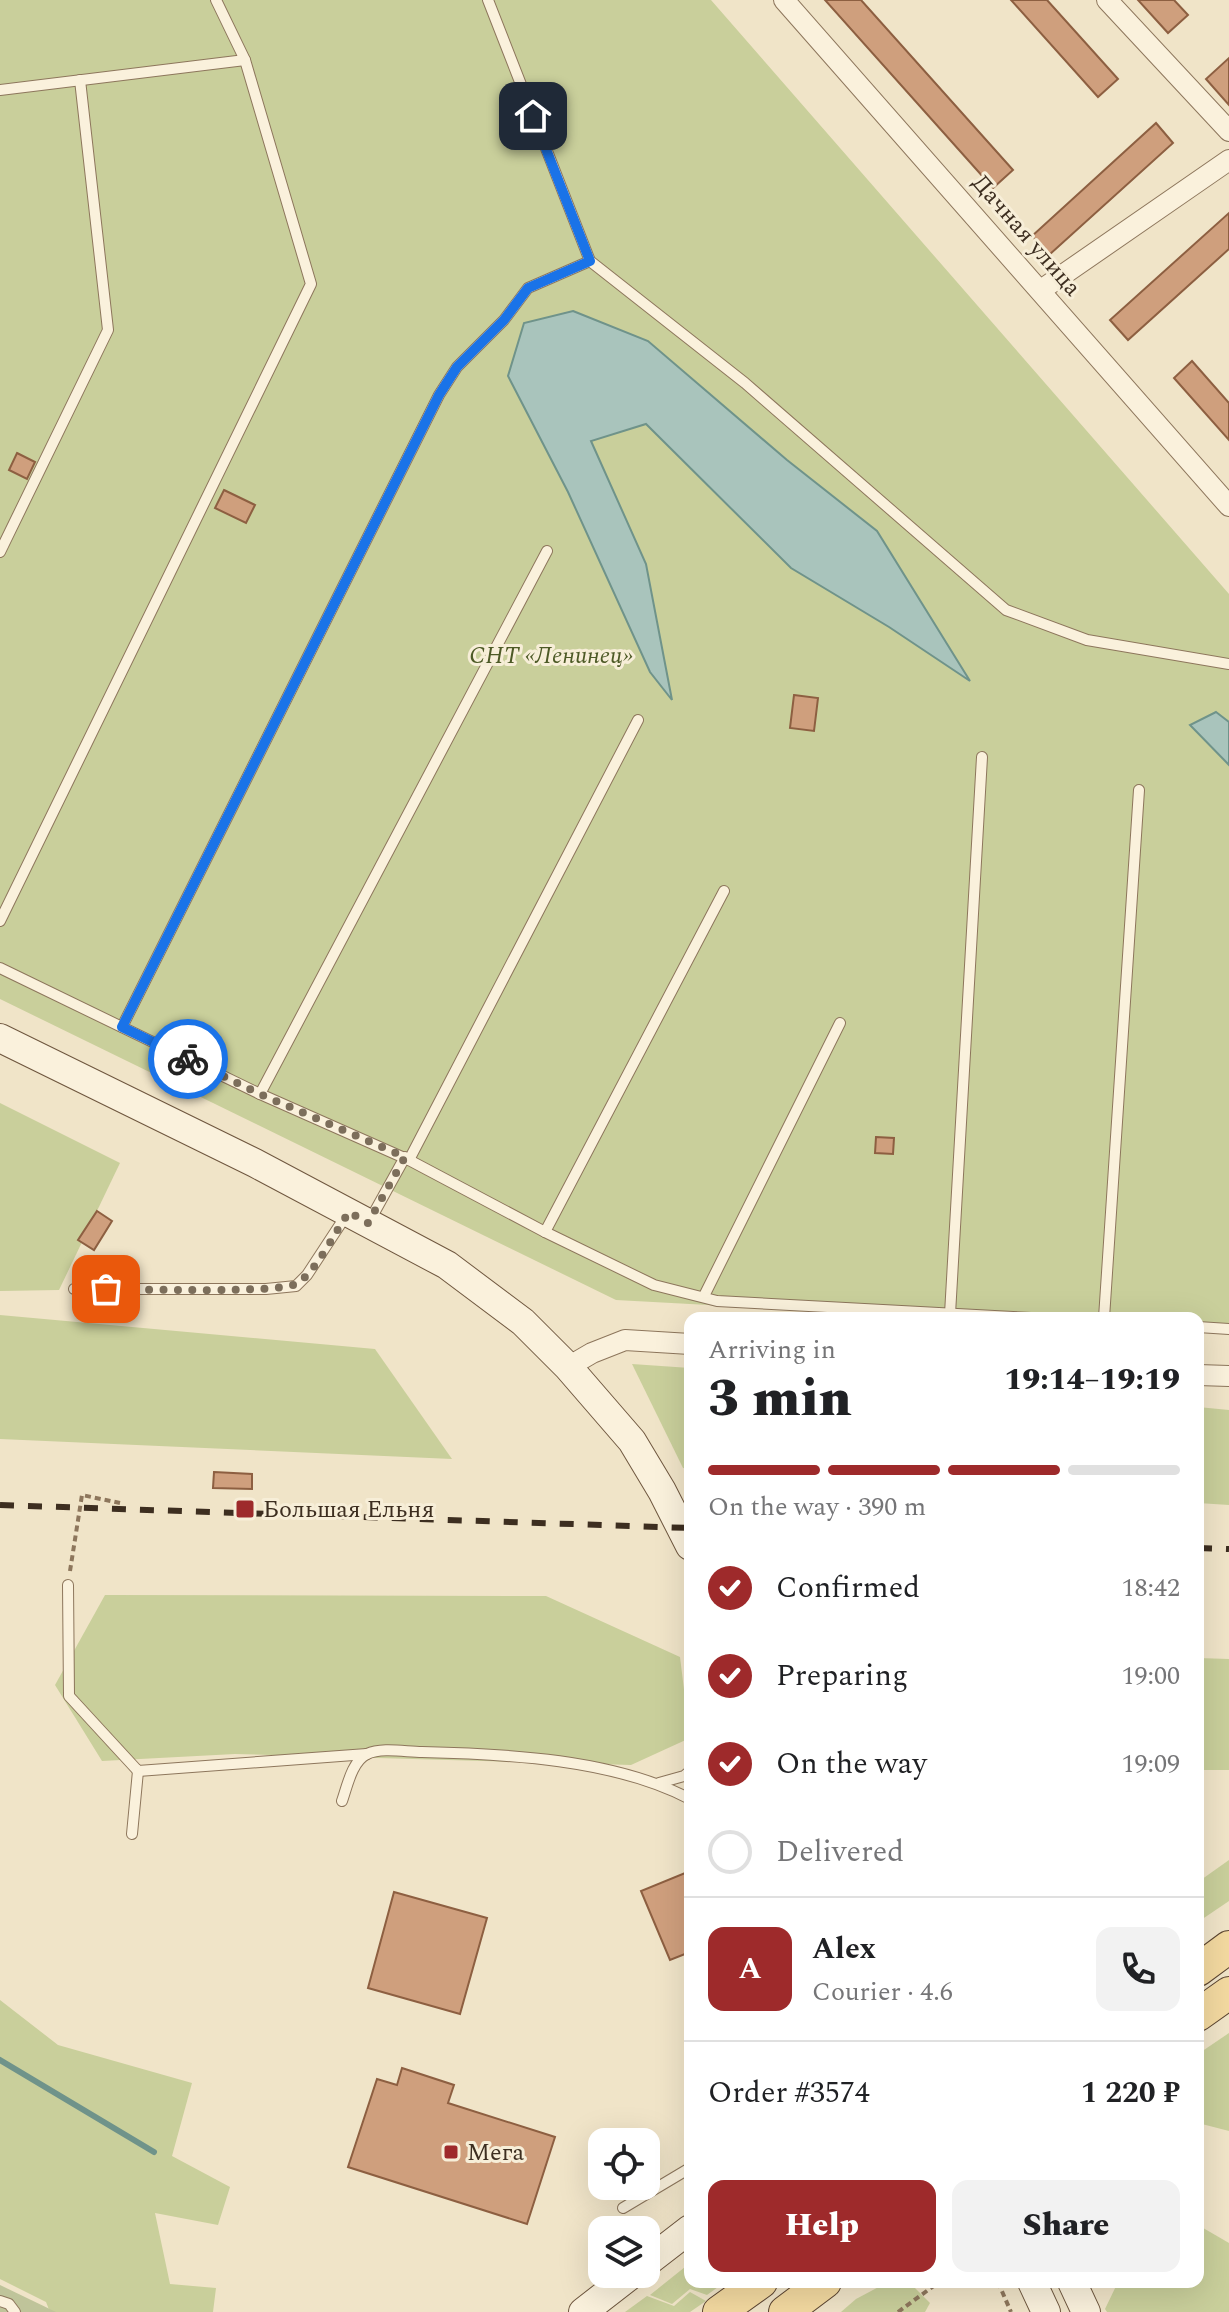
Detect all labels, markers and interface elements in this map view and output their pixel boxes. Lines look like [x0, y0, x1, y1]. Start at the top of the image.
pin [499, 82, 567, 150]
icon: home [511, 94, 555, 138]
street label: Дачная улица [963, 167, 1090, 305]
park label: СНТ «Ленинец» [469, 638, 633, 674]
courier [148, 1019, 228, 1099]
icon: bike [166, 1037, 210, 1081]
pin [72, 1255, 140, 1323]
icon: bag [84, 1267, 128, 1311]
text: Arriving in [708, 1330, 836, 1370]
text: 19:14–19:19 [1004, 1357, 1180, 1403]
text: 3 min [708, 1360, 852, 1439]
text: On the way · 390 m [708, 1487, 926, 1527]
place label: Большая Ельня [263, 1492, 434, 1528]
marker: Большая Ельня [234, 1498, 256, 1520]
text: Confirmed [776, 1565, 920, 1611]
icon: check [708, 1566, 752, 1610]
text: 18:42 [1121, 1568, 1180, 1608]
text: Preparing [776, 1653, 908, 1699]
icon: check [708, 1654, 752, 1698]
text: 19:00 [1121, 1656, 1180, 1696]
text: On the way [776, 1741, 927, 1787]
icon: check [708, 1742, 752, 1786]
text: 19:09 [1121, 1744, 1180, 1784]
text: Delivered [776, 1829, 904, 1875]
text: Alex [812, 1926, 876, 1972]
button: phone [1096, 1927, 1180, 2011]
text: A [738, 1946, 762, 1992]
text: Courier · 4.6 [812, 1972, 953, 2012]
text: Order #3574 [708, 2070, 870, 2116]
text: 1 220 ₽ [1081, 2070, 1180, 2116]
map controls [588, 2128, 660, 2288]
button: locate [588, 2128, 660, 2200]
place label: Мега [467, 2135, 525, 2171]
marker: Мега [442, 2143, 460, 2161]
button: Help [708, 2180, 936, 2272]
button: Share [952, 2180, 1180, 2272]
button: layers [588, 2216, 660, 2288]

